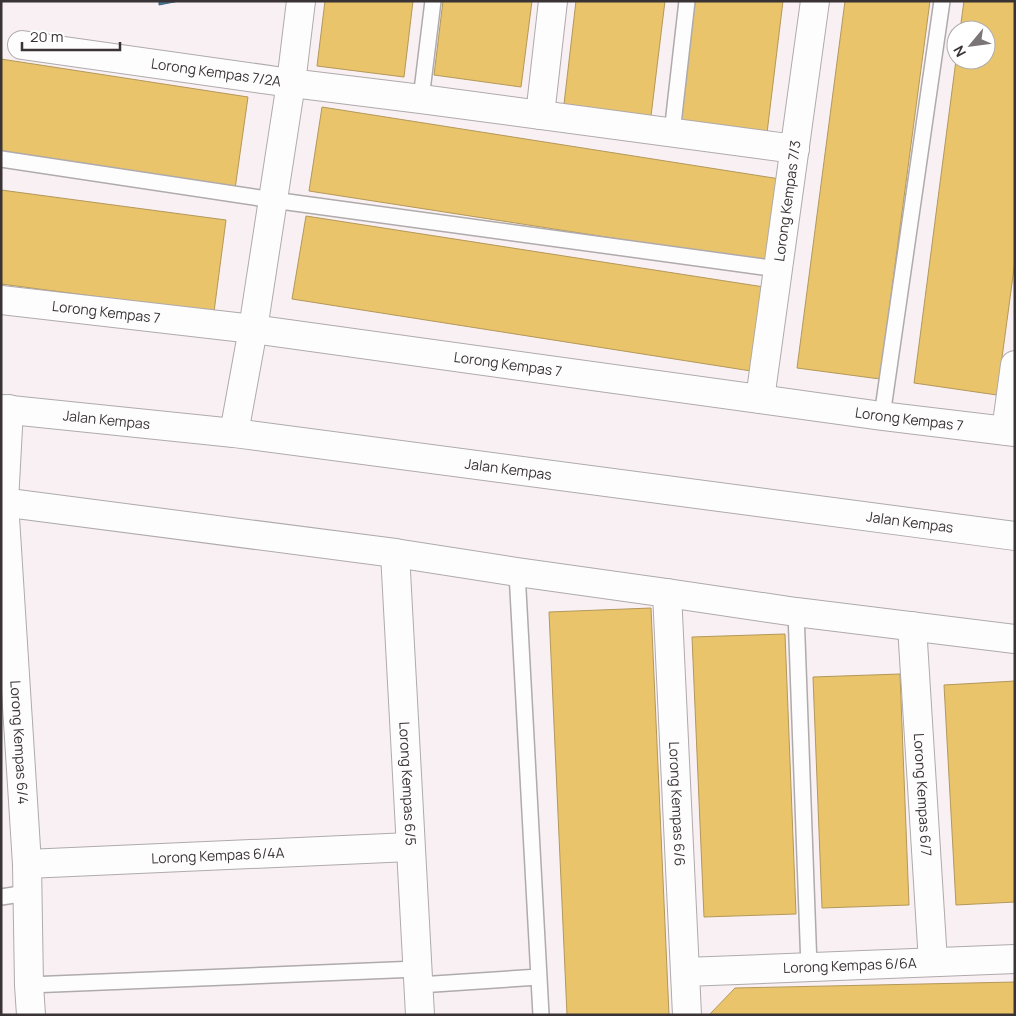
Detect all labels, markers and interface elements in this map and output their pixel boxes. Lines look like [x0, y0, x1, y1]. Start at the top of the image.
scale bar [22, 20, 120, 52]
north arrow [946, 20, 996, 70]
text: 20 m [30, 26, 63, 47]
text: N [948, 43, 970, 61]
street label: Lorong Kempas 7/2A [150, 53, 282, 91]
street label: Lorong Kempas 7/3 [769, 139, 805, 263]
street label: Lorong Kempas 7 [51, 296, 162, 327]
street label: Lorong Kempas 7 [453, 347, 563, 381]
street label: Lorong Kempas 7 [854, 402, 964, 435]
street label: Jalan Kempas [62, 405, 151, 433]
street label: Jalan Kempas [464, 454, 553, 484]
street label: Jalan Kempas [865, 507, 955, 537]
street label: Lorong Kempas 6/4 [6, 680, 33, 805]
street label: Lorong Kempas 6/5 [395, 721, 421, 846]
street label: Lorong Kempas 6/7 [910, 733, 936, 857]
street label: Lorong Kempas 6/6 [665, 741, 690, 866]
street label: Lorong Kempas 6/4A [151, 843, 285, 867]
street label: Lorong Kempas 6/6A [783, 953, 917, 977]

